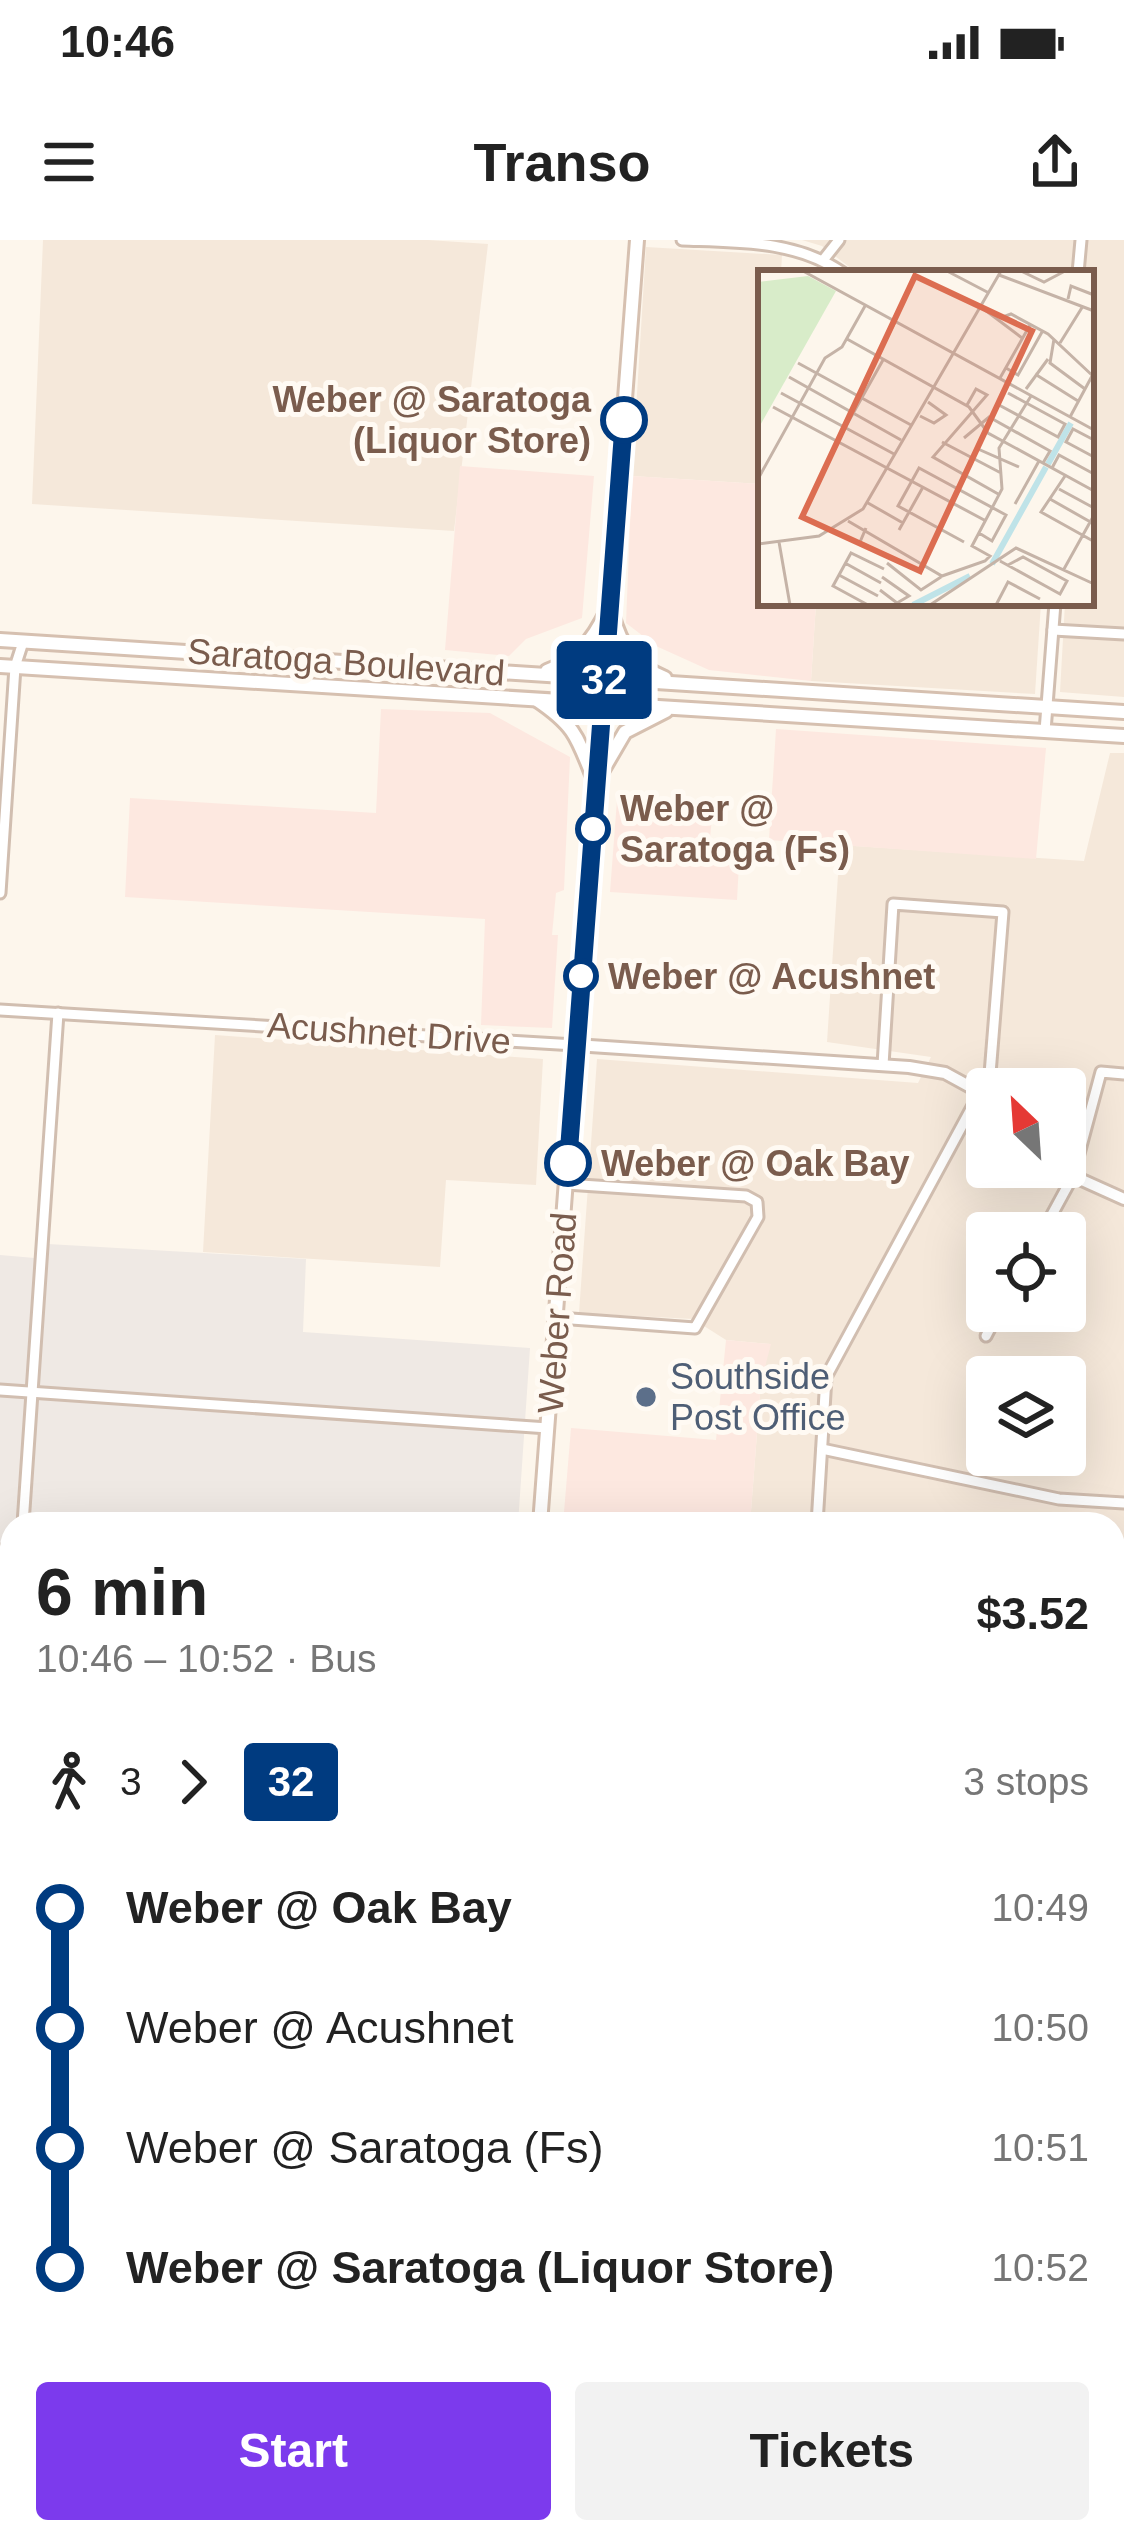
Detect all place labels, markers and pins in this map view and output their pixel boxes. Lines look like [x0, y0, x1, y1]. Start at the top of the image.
place label: Weber @ Saratoga (Liquor Store) [272, 379, 592, 461]
marker: Weber @ Saratoga (Liquor Store) [602, 398, 646, 442]
place label: Weber @ Saratoga (Fs) [620, 788, 850, 870]
marker: Weber @ Saratoga (Fs) [577, 813, 609, 845]
place label: Weber @ Acushnet [608, 956, 935, 997]
marker: Weber @ Acushnet [565, 960, 597, 992]
marker: Weber @ Oak Bay [546, 1141, 590, 1185]
place label: Weber @ Oak Bay [601, 1143, 910, 1184]
place label: Southside Post Office [670, 1356, 845, 1438]
marker: Southside Post Office [633, 1384, 659, 1410]

